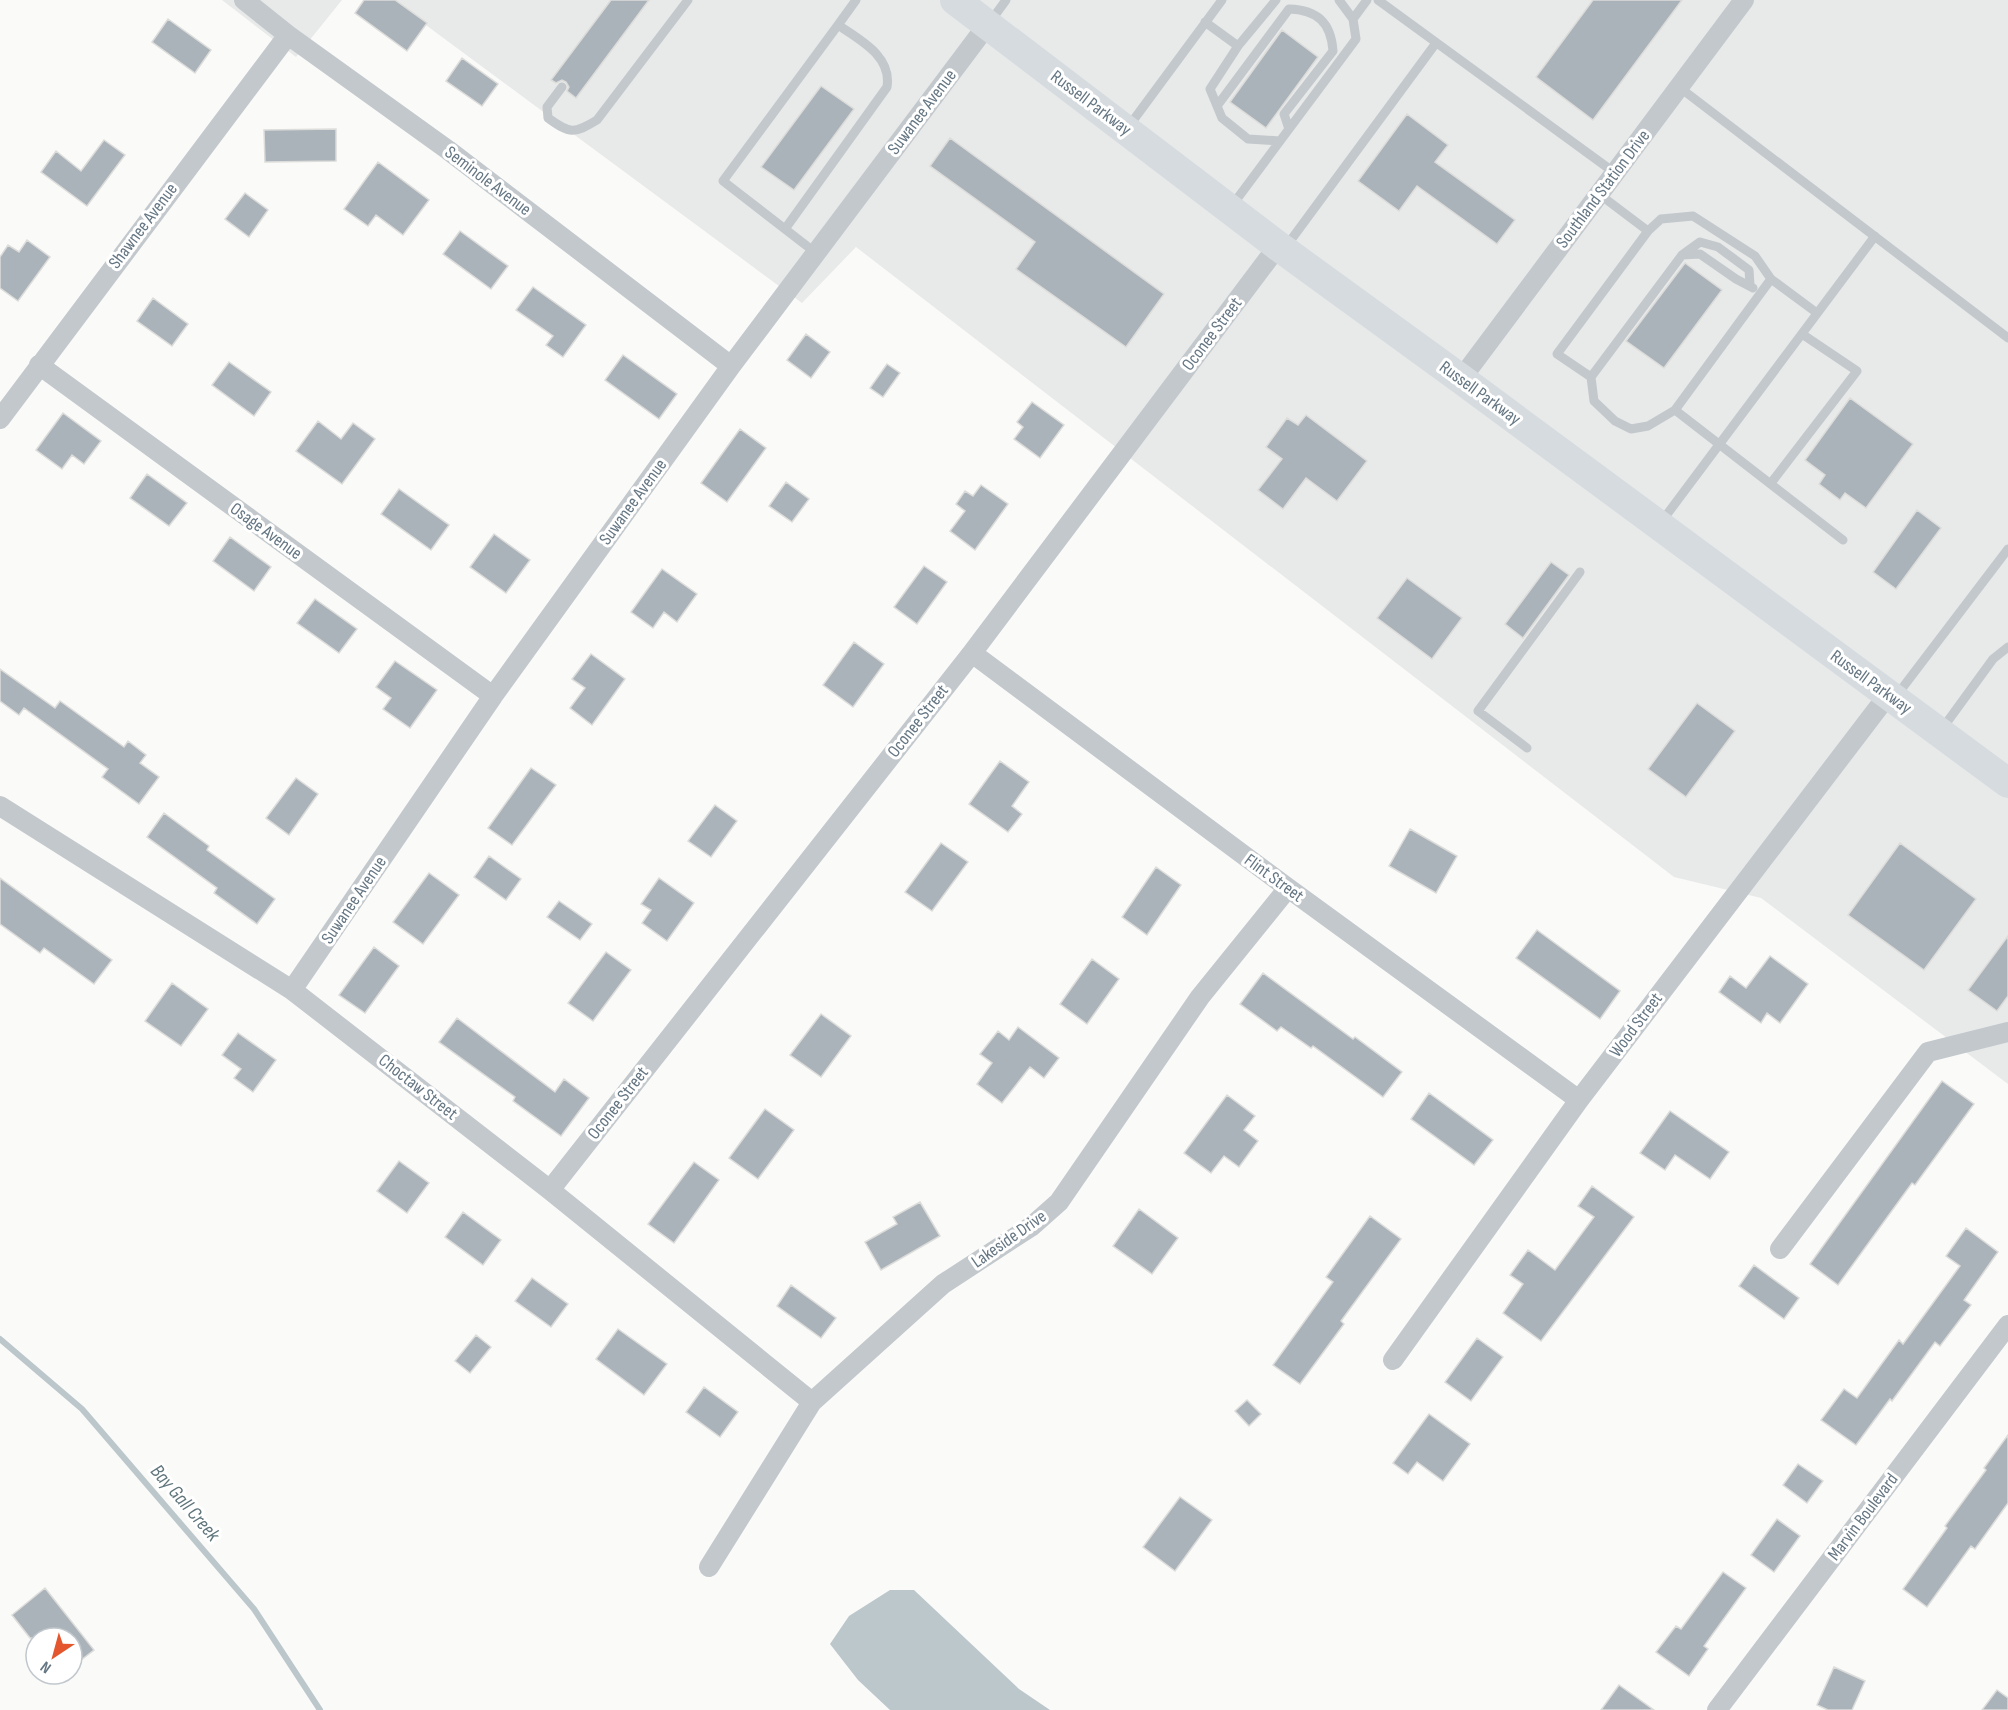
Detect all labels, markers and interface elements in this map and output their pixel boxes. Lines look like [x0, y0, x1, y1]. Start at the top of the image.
street label: Suwanee Avenue [883, 65, 961, 159]
street label: Russell Parkway [1047, 66, 1135, 140]
street label: Southland Station Drive [1552, 126, 1654, 252]
street label: Seminole Avenue [441, 142, 535, 220]
street label: Shawnee Avenue [104, 179, 182, 273]
street label: Oconee Street [1178, 293, 1247, 375]
street label: Russell Parkway [1435, 356, 1525, 430]
street label: Suwanee Avenue [595, 455, 671, 549]
street label: Osage Avenue [226, 498, 306, 564]
street label: Russell Parkway [1826, 645, 1916, 719]
street label: Oconee Street [883, 680, 953, 762]
street label: Flint Street [1240, 849, 1308, 907]
street label: Suwanee Avenue [317, 852, 391, 948]
street label: Wood Street [1605, 988, 1667, 1061]
street label: Choctaw Street [374, 1050, 462, 1125]
street label: Oconee Street [583, 1062, 653, 1144]
street label: Lakeside Drive [968, 1206, 1050, 1272]
water label: Bay Gall Creek [145, 1460, 225, 1547]
street label: Marvin Boulevard [1824, 1469, 1902, 1565]
north arrow [24, 1626, 84, 1686]
text: N [37, 1657, 55, 1677]

